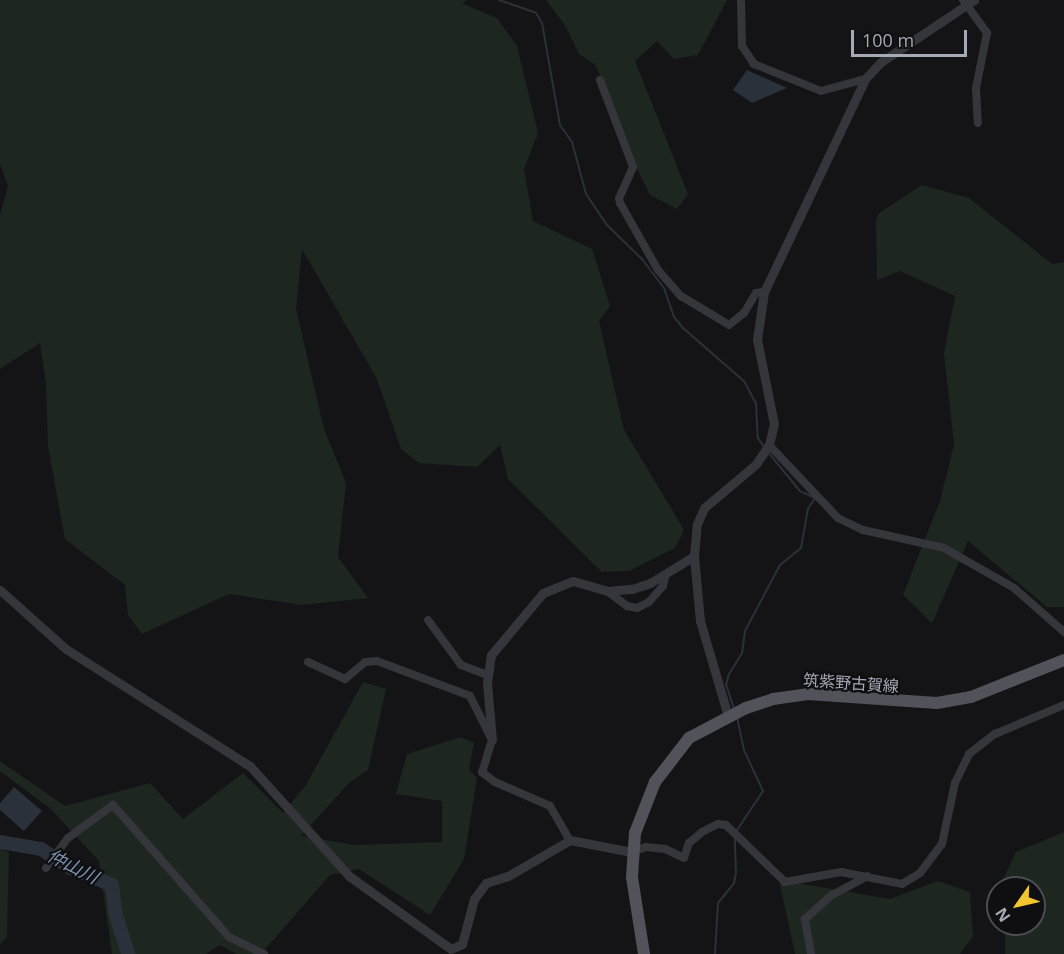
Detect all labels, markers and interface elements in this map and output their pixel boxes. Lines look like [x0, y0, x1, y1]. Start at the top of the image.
scale bar [854, 18, 970, 56]
text: 100 m [862, 28, 914, 52]
street label: 筑紫野古賀線 [802, 670, 900, 696]
water label: 仲山川 [44, 844, 102, 888]
north arrow [986, 876, 1046, 936]
text: N [990, 903, 1015, 926]

